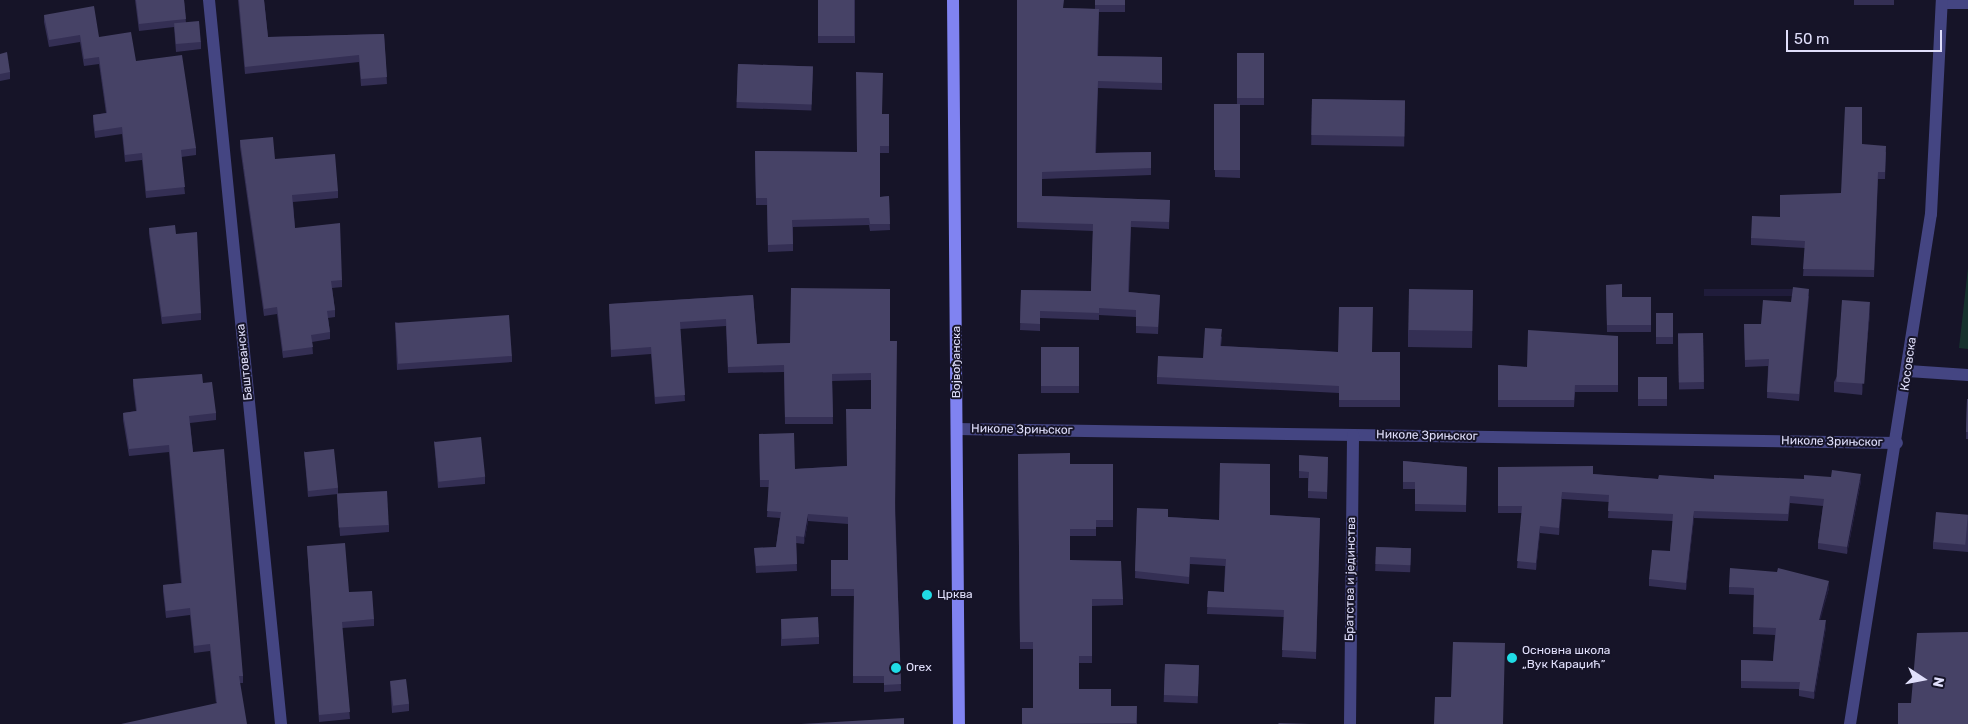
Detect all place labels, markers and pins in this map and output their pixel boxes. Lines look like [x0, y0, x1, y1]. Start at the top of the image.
place label: Црква [937, 588, 973, 602]
marker: Црква [921, 589, 933, 601]
place label: Основна школа „Вук Караџић” [1522, 644, 1610, 672]
marker: Основна школа „Вук Караџић” [1506, 652, 1518, 664]
place label: Orex [906, 661, 932, 675]
marker: Orex [890, 662, 902, 674]

